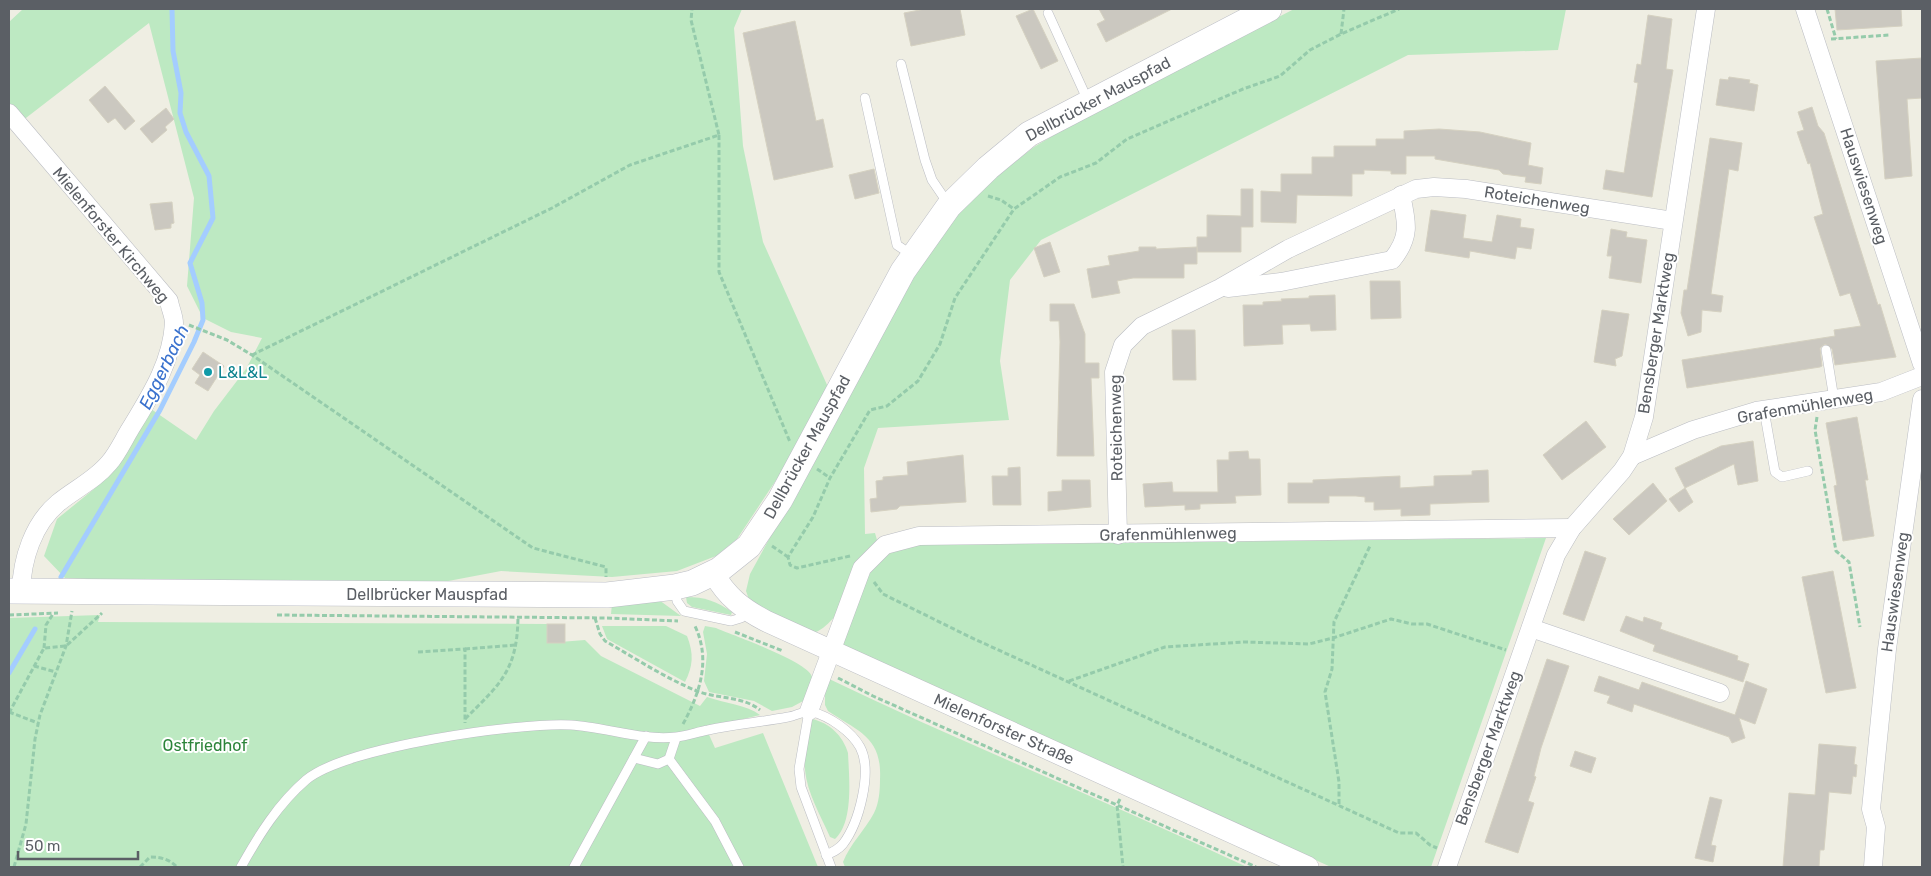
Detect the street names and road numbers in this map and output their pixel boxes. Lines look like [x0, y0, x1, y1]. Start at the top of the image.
street label: Dellbrücker Mauspfad [1022, 53, 1174, 145]
street label: Hauswiesenweg [1836, 125, 1892, 247]
street label: Mielenforster Kirchweg [49, 163, 173, 307]
street label: Roteichenweg [1483, 182, 1591, 218]
street label: Bensberger Marktweg [1634, 251, 1678, 415]
street label: Dellbrücker Mauspfad [760, 372, 854, 522]
street label: Roteichenweg [1106, 374, 1126, 482]
street label: Grafenmühlenweg [1736, 385, 1874, 427]
street label: Grafenmühlenweg [1099, 523, 1237, 545]
street label: Hauswiesenweg [1877, 531, 1913, 653]
street label: Dellbrücker Mauspfad [346, 585, 508, 604]
street label: Bensberger Marktweg [1451, 668, 1525, 828]
street label: Mielenforster Straße [931, 689, 1077, 769]

